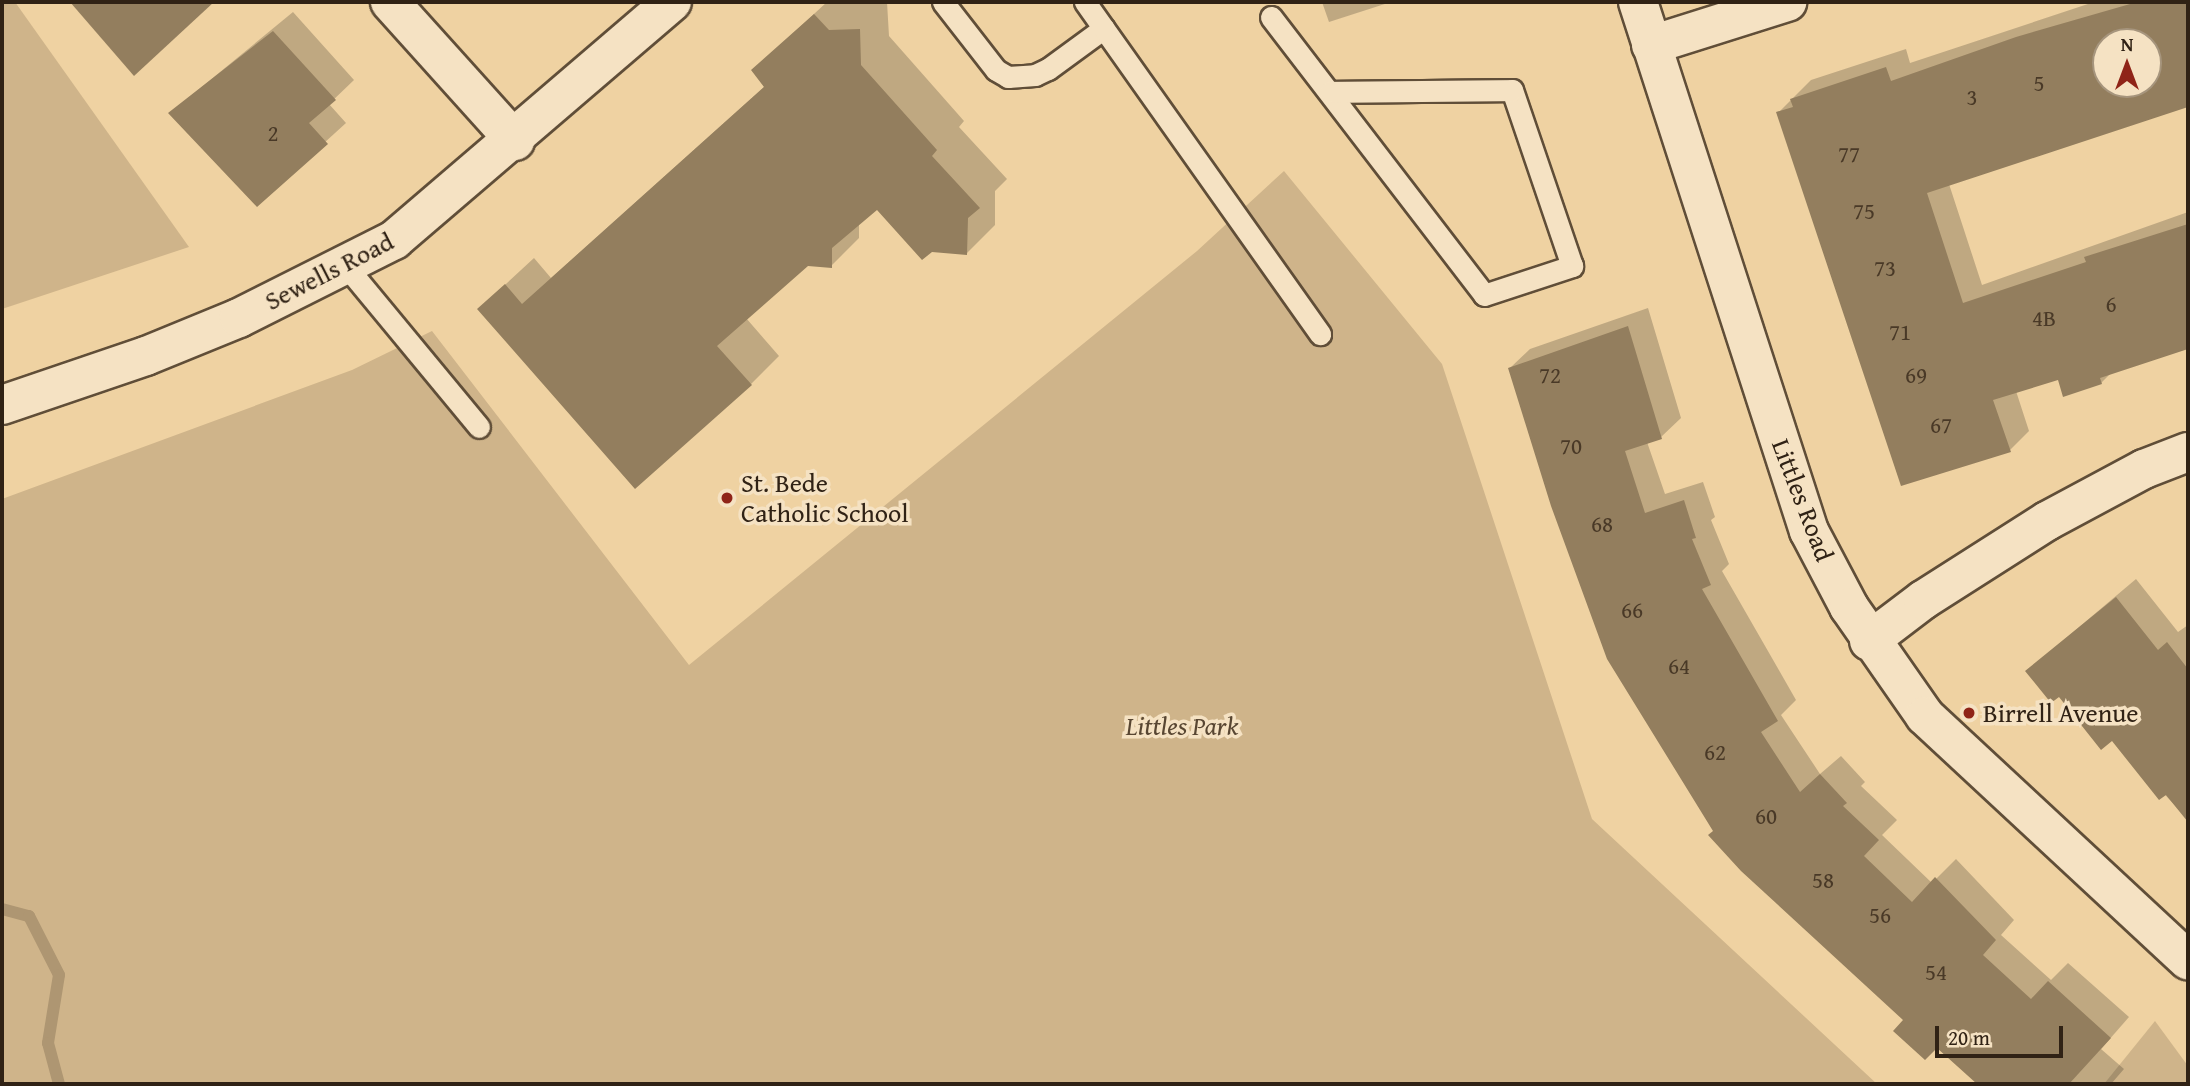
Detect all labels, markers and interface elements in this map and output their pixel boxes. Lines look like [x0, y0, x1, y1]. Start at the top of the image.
north arrow [2092, 28, 2162, 98]
text: N [2121, 30, 2133, 58]
house number: 5 [2033, 69, 2045, 97]
house number: 3 [1966, 83, 1978, 111]
house number: 2 [267, 119, 279, 147]
house number: 77 [1838, 140, 1860, 168]
house number: 75 [1853, 197, 1875, 225]
street label: Sewells Road [260, 225, 398, 317]
house number: 73 [1874, 254, 1896, 282]
house number: 6 [2105, 290, 2117, 318]
house number: 4B [2032, 304, 2056, 332]
house number: 71 [1889, 318, 1911, 346]
house number: 72 [1539, 361, 1561, 389]
house number: 69 [1905, 361, 1927, 389]
house number: 67 [1930, 411, 1952, 439]
house number: 70 [1560, 432, 1582, 460]
street label: Littles Road [1765, 435, 1841, 565]
place label: St. Bede Catholic School [741, 467, 909, 528]
marker: St. Bede Catholic School [719, 490, 735, 506]
house number: 68 [1591, 510, 1613, 538]
house number: 66 [1621, 596, 1643, 624]
house number: 64 [1668, 652, 1690, 680]
place label: Birrell Avenue [1983, 697, 2138, 729]
marker: Birrell Avenue [1961, 705, 1977, 721]
park label: Littles Park [1126, 710, 1238, 742]
house number: 62 [1704, 738, 1726, 766]
house number: 60 [1755, 802, 1777, 830]
house number: 58 [1812, 866, 1834, 894]
house number: 56 [1869, 901, 1891, 929]
house number: 54 [1925, 958, 1947, 986]
scale bar [1938, 1012, 2066, 1056]
text: 20 m [1948, 1022, 1990, 1053]

